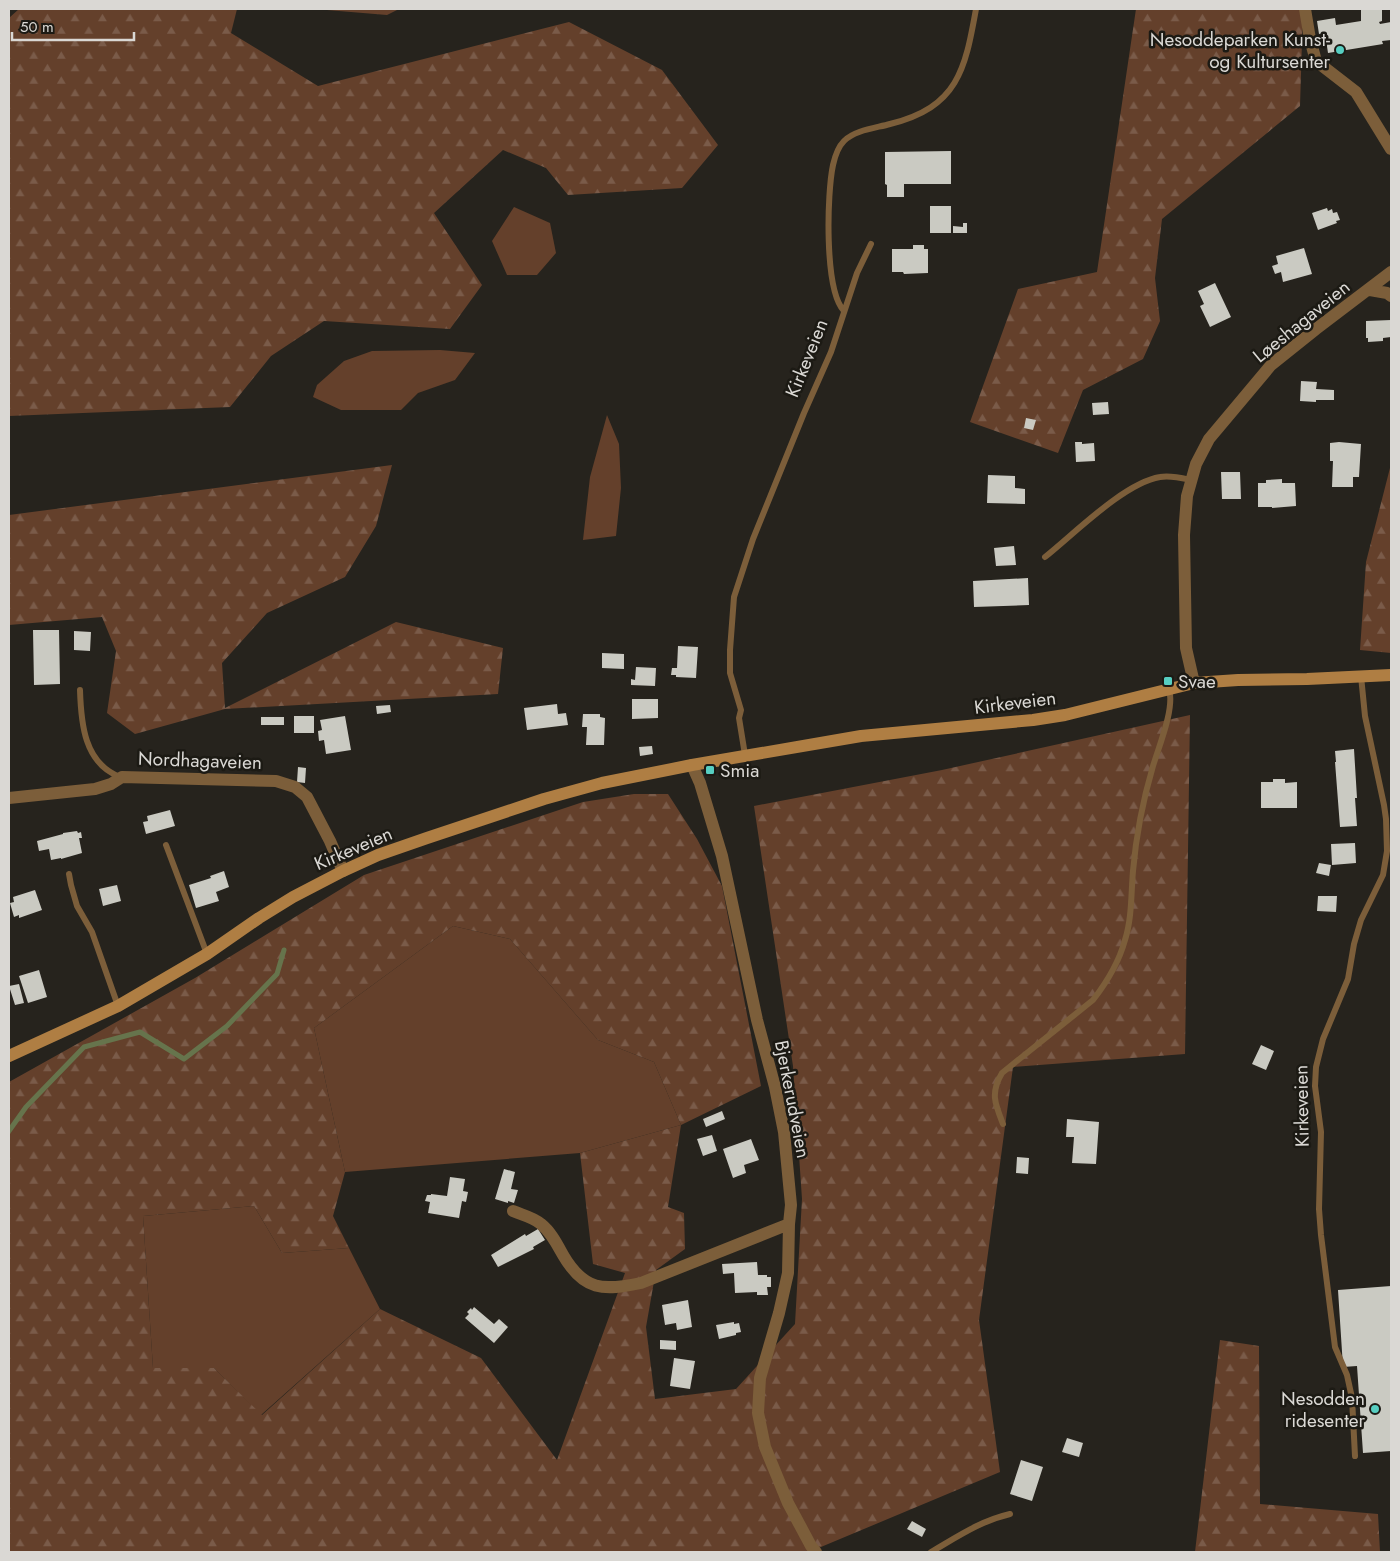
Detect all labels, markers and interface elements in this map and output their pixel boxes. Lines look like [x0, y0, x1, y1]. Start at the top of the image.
scale bar [12, 10, 135, 42]
text: 50 m [20, 16, 54, 38]
place label: Nesoddeparken Kunst- og Kultursenter [1150, 26, 1330, 75]
marker: Nesoddeparken Kunst- og Kultursenter [1334, 44, 1346, 56]
street label: Løeshagaveien [1247, 274, 1356, 369]
street label: Kirkeveien [779, 315, 834, 401]
place label: Svae [1178, 668, 1216, 695]
marker: Svae [1162, 675, 1174, 687]
street label: Kirkeveien [973, 684, 1058, 721]
street label: Nordhagaveien [138, 745, 262, 776]
place label: Smia [720, 757, 759, 784]
marker: Smia [704, 764, 716, 776]
street label: Kirkeveien [310, 820, 396, 877]
street label: Bjerkerudveien [768, 1038, 817, 1160]
street label: Kirkeveien [1287, 1065, 1316, 1147]
place label: Nesodden ridesenter [1281, 1385, 1365, 1434]
marker: Nesodden ridesenter [1369, 1403, 1381, 1415]

